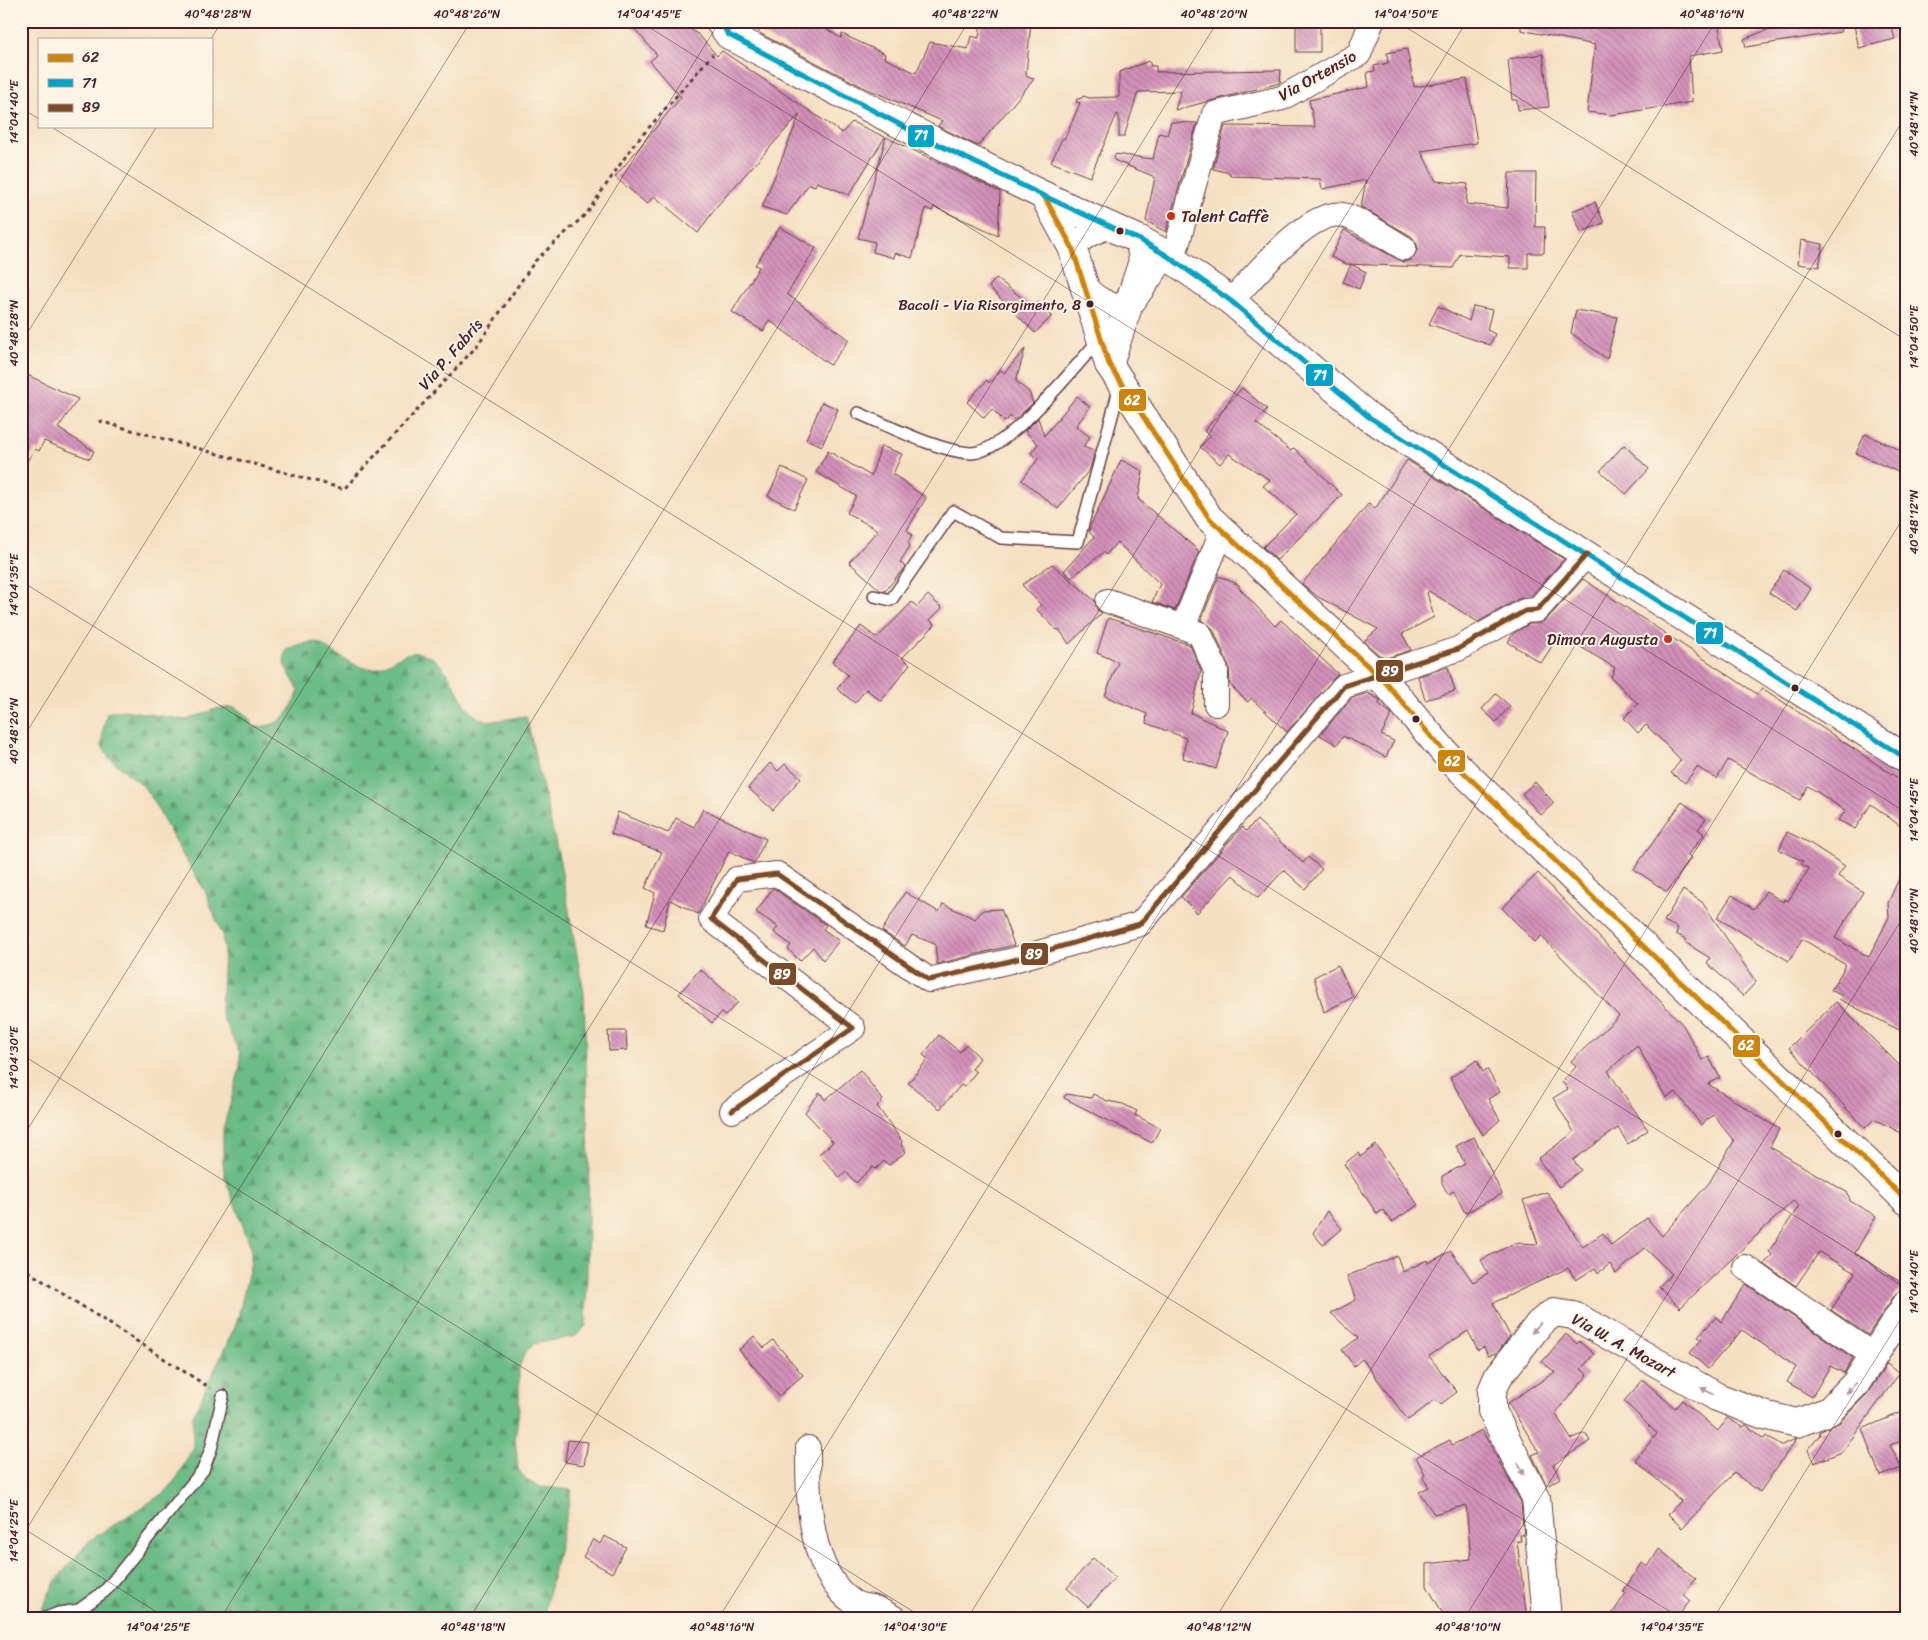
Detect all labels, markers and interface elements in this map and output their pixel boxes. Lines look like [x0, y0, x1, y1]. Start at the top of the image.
text: 40°48'28"N [185, 3, 252, 25]
text: 40°48'26"N [434, 3, 501, 25]
text: 14°04'45"E [617, 3, 682, 25]
text: 40°48'22"N [932, 3, 999, 25]
text: 40°48'20"N [1180, 3, 1248, 25]
text: 14°04'50"E [1374, 3, 1439, 25]
text: 40°48'16"N [1680, 3, 1745, 25]
legend [38, 38, 212, 128]
street label: Via Ortensio [1272, 42, 1362, 109]
text: 62 [82, 44, 100, 70]
text: 71 [82, 70, 97, 96]
text: 14°04'40"E [3, 79, 25, 144]
text: 40°48'14"N [1903, 91, 1925, 157]
text: 89 [82, 94, 100, 120]
text: 71 [914, 123, 928, 148]
line badge: 71 [907, 124, 935, 148]
place label: Talent Caffè [1181, 202, 1269, 231]
marker: Talent Caffè [1165, 210, 1177, 222]
unlabelled marker [1115, 226, 1125, 236]
place label: Bacoli - Via Risorgimento, 8 [898, 292, 1081, 318]
text: 40°48'28"N [3, 299, 25, 366]
marker: Bacoli - Via Risorgimento, 8 [1085, 299, 1095, 309]
text: 14°04'50"E [1903, 304, 1925, 369]
street label: Via P. Fabris [411, 311, 490, 397]
line badge: 71 [1305, 363, 1334, 387]
text: 71 [1313, 363, 1327, 388]
line badge: 62 [1118, 388, 1147, 412]
text: 62 [1123, 388, 1141, 413]
text: 40°48'12"N [1903, 489, 1925, 554]
text: 14°04'35"E [3, 552, 25, 616]
line badge: 71 [1695, 621, 1724, 645]
text: 71 [1703, 621, 1717, 646]
place label: Dimora Augusta [1547, 625, 1658, 654]
marker: Dimora Augusta [1662, 633, 1674, 645]
line badge: 89 [1375, 659, 1404, 683]
text: 89 [1380, 659, 1399, 684]
unlabelled marker [1790, 683, 1800, 693]
text: 40°48'26"N [3, 697, 25, 764]
unlabelled marker [1411, 714, 1421, 724]
line badge: 62 [1437, 749, 1466, 773]
text: 62 [1443, 749, 1461, 774]
text: 14°04'45"E [1903, 777, 1925, 842]
text: 40°48'10"N [1903, 888, 1925, 954]
line badge: 89 [1020, 942, 1049, 966]
text: 89 [1024, 942, 1043, 967]
line badge: 89 [768, 962, 797, 986]
text: 89 [772, 962, 791, 987]
text: 14°04'30"E [3, 1025, 25, 1090]
text: 62 [1737, 1033, 1755, 1058]
line badge: 62 [1732, 1034, 1761, 1058]
unlabelled marker [1833, 1129, 1843, 1139]
text: 14°04'40"E [1903, 1249, 1925, 1314]
street label: Via W. A. Mozart [1566, 1305, 1682, 1386]
one-way arrow [1531, 1321, 1542, 1334]
one-way arrow [1845, 1382, 1857, 1394]
one-way arrow [1700, 1387, 1713, 1396]
one-way arrow [1517, 1462, 1525, 1476]
text: 14°04'25"E [3, 1498, 25, 1563]
text: 14°04'25"E [126, 1616, 191, 1638]
text: 40°48'18"N [440, 1616, 506, 1638]
text: 40°48'16"N [690, 1616, 755, 1638]
text: 14°04'30"E [883, 1616, 948, 1638]
text: 40°48'12"N [1187, 1616, 1252, 1638]
text: 40°48'10"N [1435, 1616, 1501, 1638]
text: 14°04'35"E [1641, 1616, 1705, 1638]

